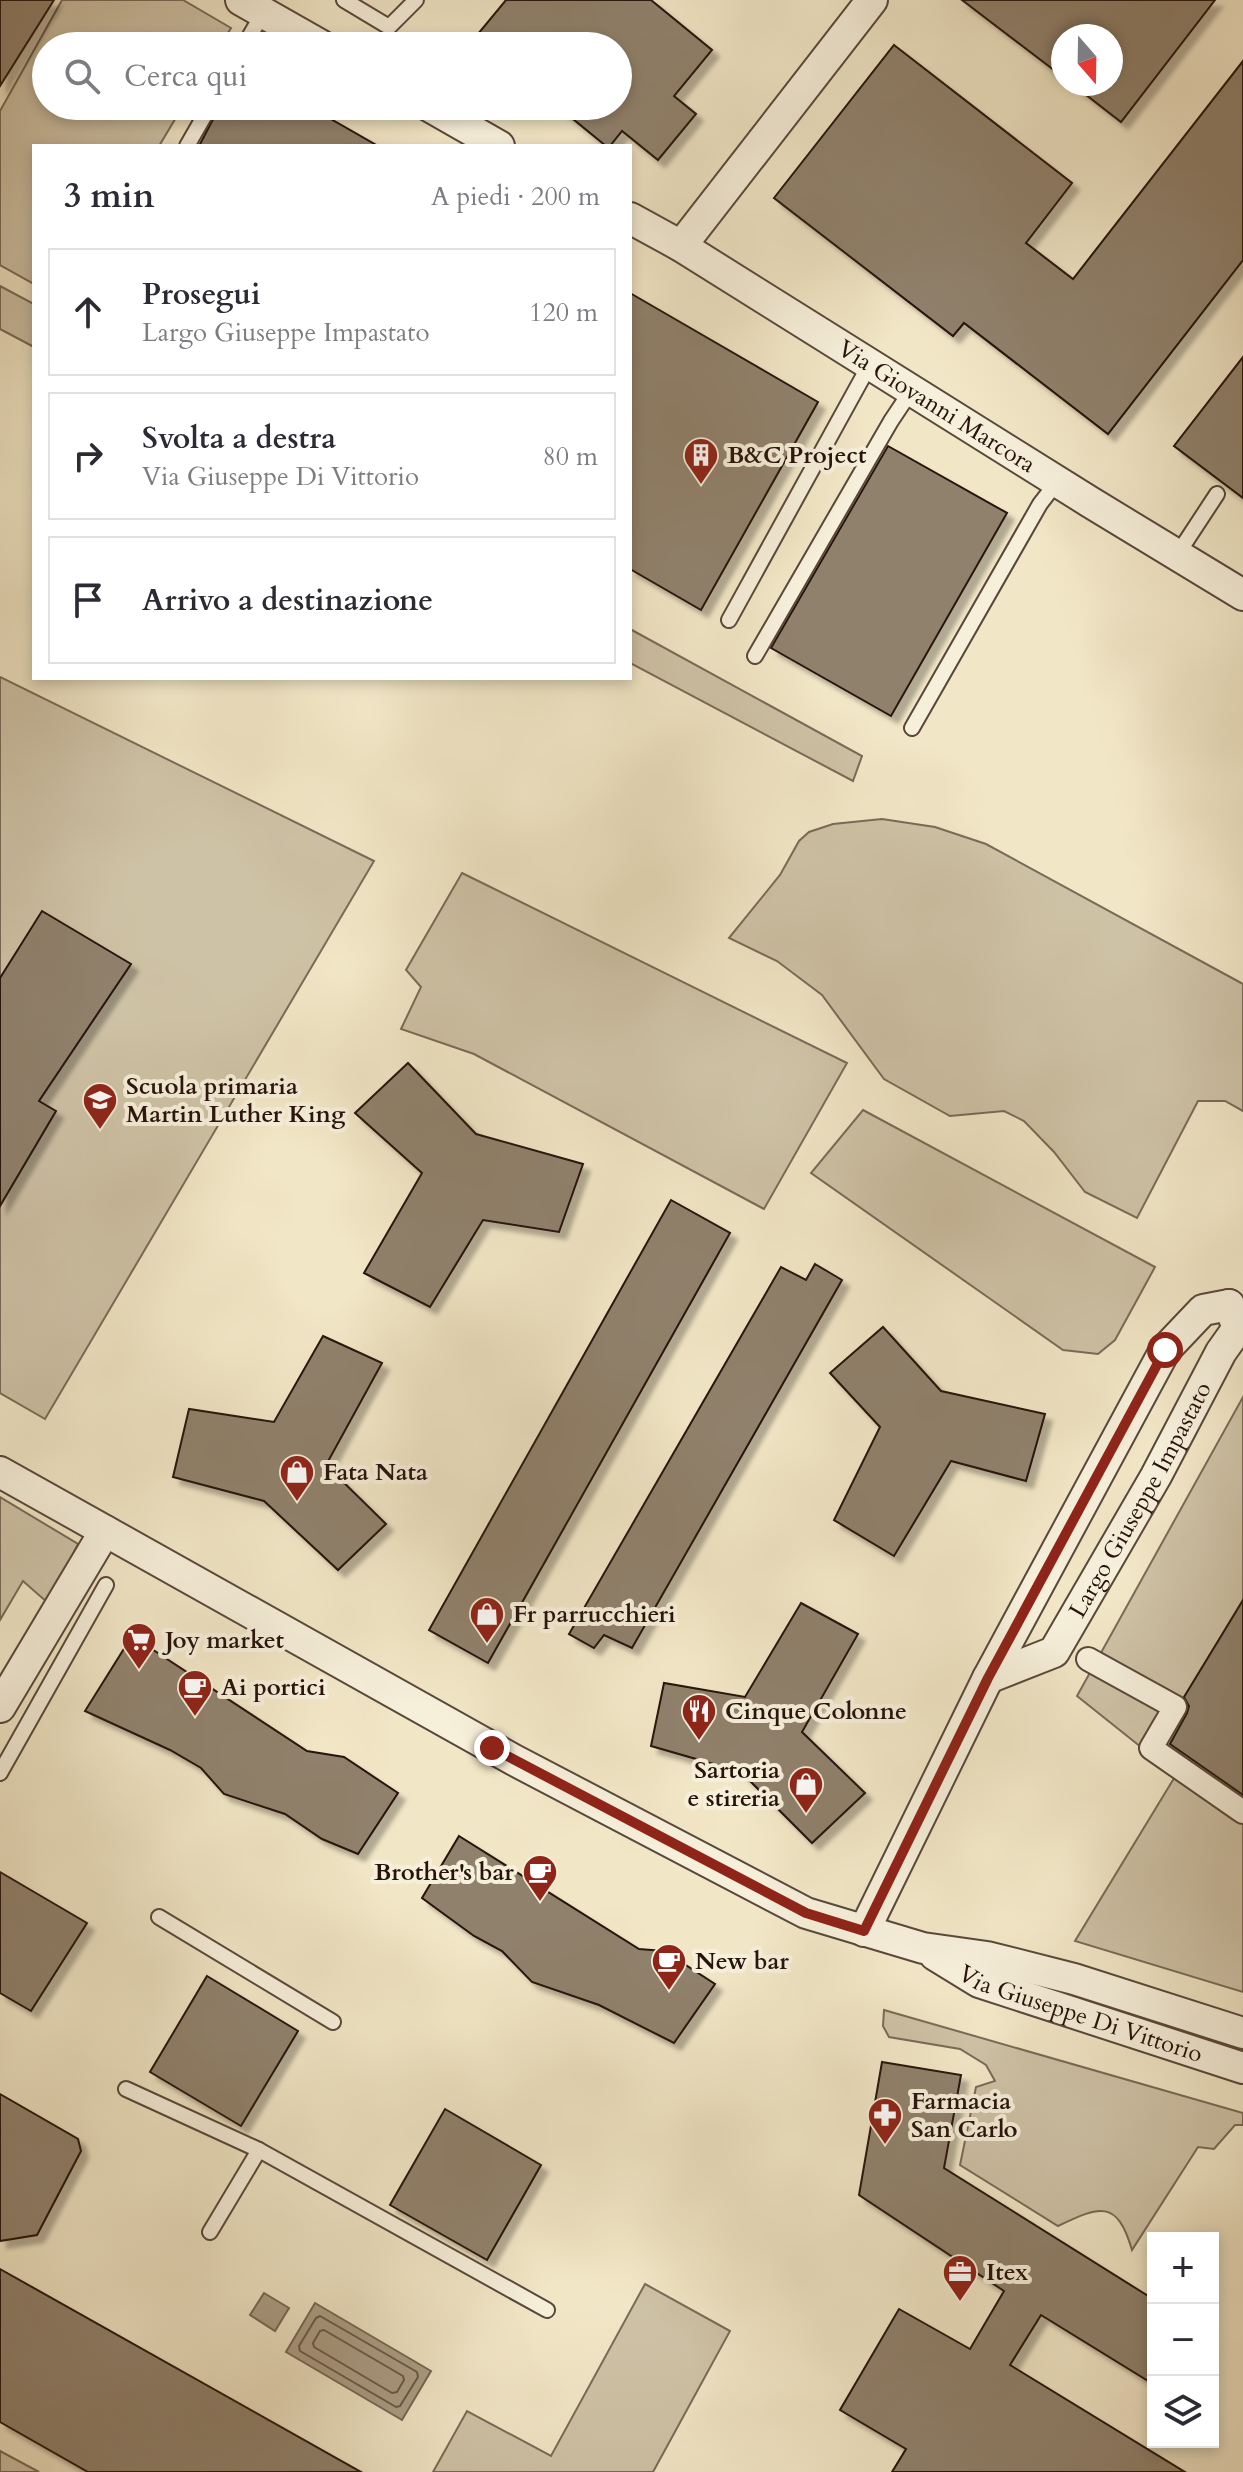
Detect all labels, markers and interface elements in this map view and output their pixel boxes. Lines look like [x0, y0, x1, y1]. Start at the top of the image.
north arrow [1051, 24, 1123, 96]
search box [32, 32, 632, 120]
icon: search [60, 54, 104, 98]
text: Cerca qui [124, 56, 247, 97]
text: 3 min [64, 173, 155, 219]
text: A piedi · 200 m [431, 179, 600, 214]
text: Prosegui [142, 274, 261, 315]
icon: ahead [66, 290, 110, 334]
text: 120 m [529, 295, 598, 330]
text: Largo Giuseppe Impastato [142, 315, 430, 350]
street label: Via Giovanni Marcora [831, 332, 1042, 481]
text: Svolta a destra [142, 418, 336, 459]
icon: right [66, 434, 110, 478]
building icon: B&C Project [682, 436, 720, 486]
text: 80 m [542, 439, 598, 474]
place label: B&C Project [727, 439, 867, 472]
text: Via Giuseppe Di Vittorio [142, 459, 419, 494]
icon: arrive [66, 578, 110, 622]
text: Arrivo a destinazione [142, 580, 433, 621]
place label: Scuola primaria Martin Luther King [126, 1070, 346, 1131]
school or university icon: Scuola primaria Martin Luther King [81, 1081, 119, 1131]
route start [1147, 1332, 1183, 1368]
street label: Largo Giuseppe Impastato [1061, 1376, 1220, 1624]
shop icon: Fata Nata [278, 1453, 316, 1503]
place label: Fata Nata [323, 1456, 428, 1489]
shop icon: Fr parrucchieri [468, 1595, 506, 1645]
place label: Fr parrucchieri [513, 1598, 676, 1631]
supermarket icon: Joy market [120, 1621, 158, 1671]
place label: Joy market [162, 1624, 285, 1657]
cafe icon: Ai portici [176, 1668, 214, 1718]
place label: Ai portici [221, 1671, 326, 1704]
restaurant icon: Cinque Colonne [680, 1692, 718, 1742]
place label: Cinque Colonne [725, 1695, 907, 1728]
route end [474, 1730, 510, 1766]
place label: Sartoria e stireria [688, 1754, 780, 1815]
shop icon: Sartoria e stireria [787, 1765, 825, 1815]
cafe icon: Brother's bar [521, 1853, 559, 1903]
place label: Brother's bar [374, 1856, 514, 1889]
cafe icon: New bar [650, 1942, 688, 1992]
place label: New bar [695, 1945, 789, 1978]
street label: Via Giuseppe Di Vittorio [952, 1957, 1207, 2071]
place label: Farmacia San Carlo [911, 2085, 1018, 2146]
pharmacy icon: Farmacia San Carlo [866, 2096, 904, 2146]
map controls [1147, 2232, 1219, 2448]
button: + [1147, 2232, 1219, 2304]
office icon: Itex [941, 2253, 979, 2303]
place label: Itex [986, 2256, 1028, 2289]
button: − [1147, 2304, 1219, 2376]
button: layers [1147, 2376, 1219, 2448]

